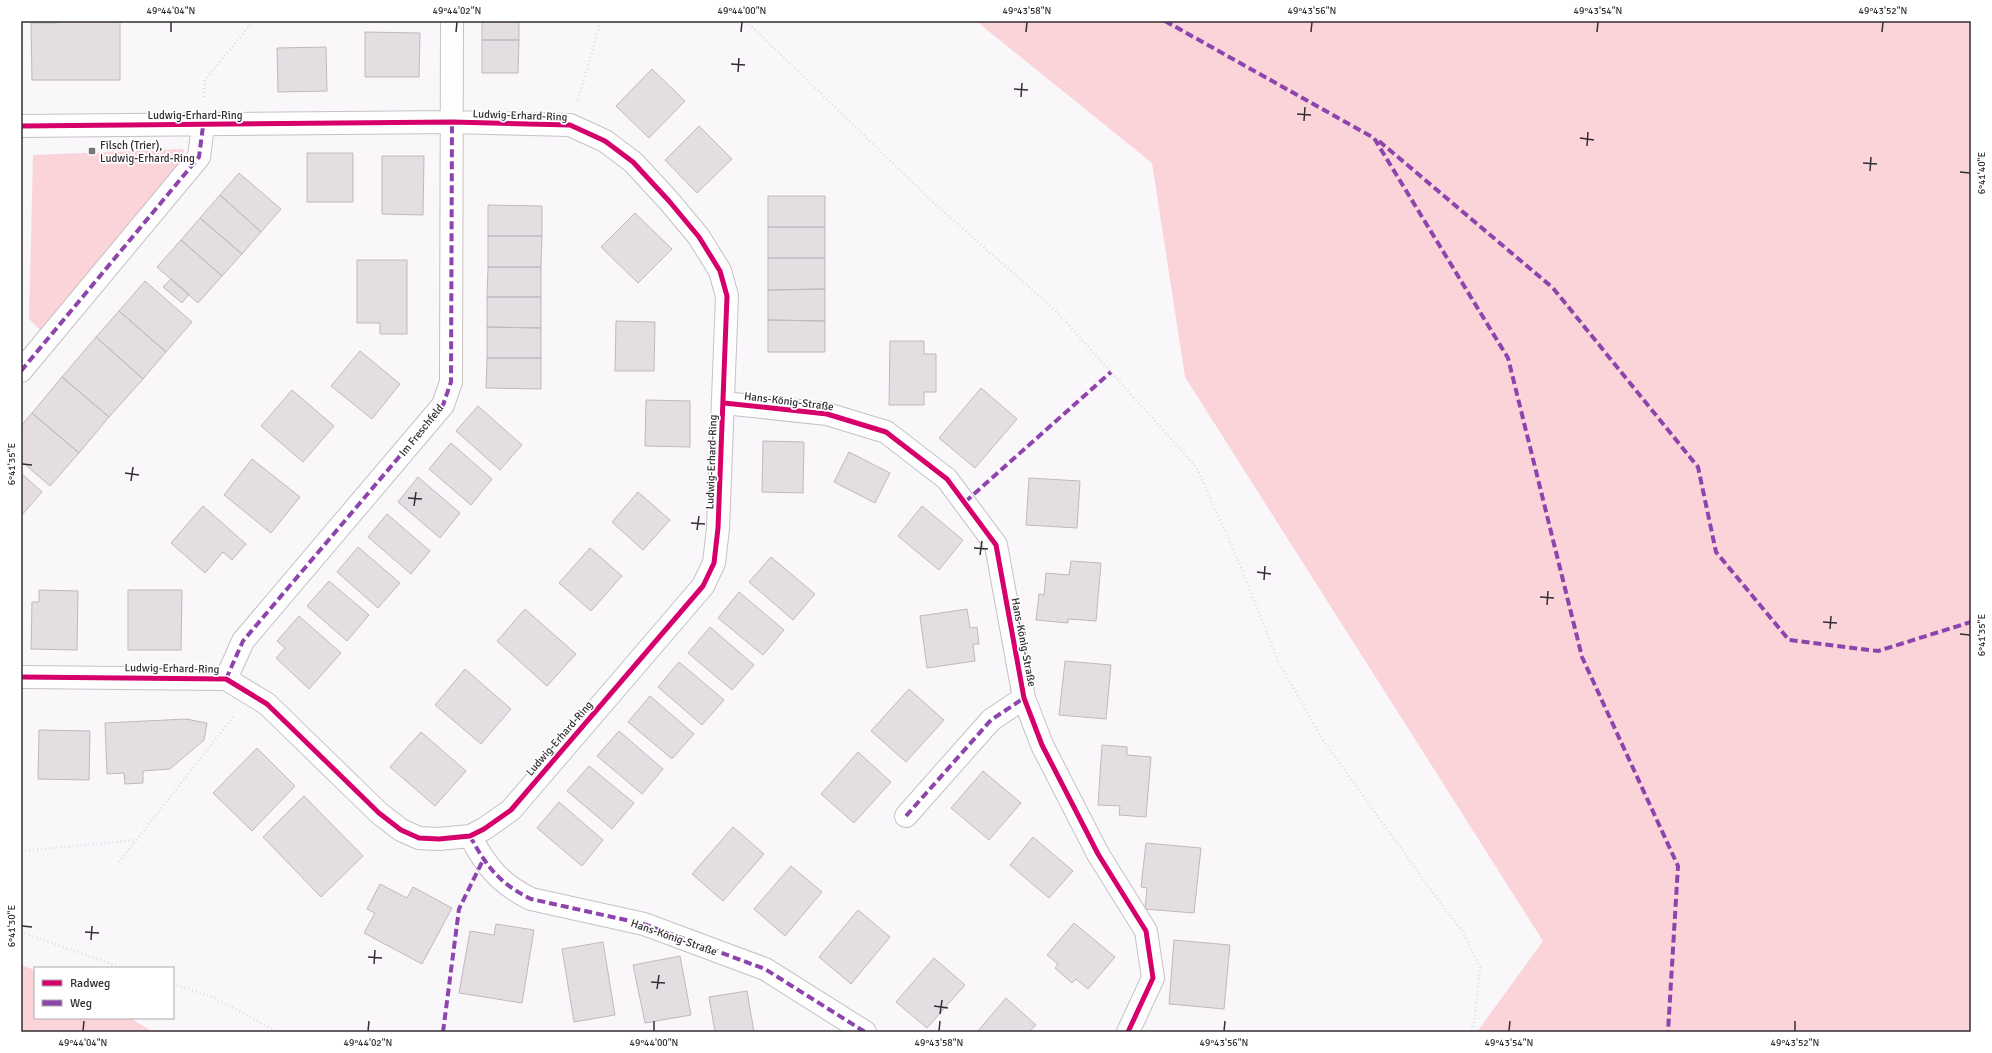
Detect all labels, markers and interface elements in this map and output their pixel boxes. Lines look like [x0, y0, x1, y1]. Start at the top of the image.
text: 49°44'04"N [147, 5, 195, 17]
text: 49°44'02"N [433, 5, 481, 17]
text: 49°44'00"N [718, 5, 766, 17]
text: 49°43'58"N [1003, 5, 1051, 17]
text: 49°43'56"N [1288, 5, 1336, 17]
text: 49°43'54"N [1574, 5, 1622, 17]
text: 49°43'52"N [1859, 5, 1907, 17]
street label: Ludwig-Erhard-Ring [472, 107, 568, 124]
street label: Ludwig-Erhard-Ring [148, 109, 243, 122]
place label: Filsch (Trier), Ludwig-Erhard-Ring [100, 139, 195, 165]
marker: Filsch (Trier), Ludwig-Erhard-Ring [87, 146, 97, 156]
text: 6°41'40"E [1976, 152, 1988, 194]
street label: Hans-König-Straße [743, 390, 835, 413]
street label: Im Freschfeld [396, 401, 446, 459]
street label: Ludwig-Erhard-Ring [703, 414, 720, 510]
text: 6°41'35"E [6, 443, 18, 485]
street label: Hans-König-Straße [1009, 597, 1039, 688]
text: 6°41'35"E [1976, 614, 1988, 656]
street label: Ludwig-Erhard-Ring [124, 661, 220, 676]
street label: Ludwig-Erhard-Ring [523, 698, 596, 778]
text: 6°41'30"E [6, 905, 18, 947]
street label: Hans-König-Straße [629, 917, 719, 958]
legend [34, 967, 174, 1019]
text: Radweg [70, 976, 110, 991]
text: Weg [70, 996, 92, 1011]
text: 49°44'04"N [59, 1037, 107, 1049]
text: 49°44'02"N [344, 1037, 392, 1049]
text: 49°44'00"N [630, 1037, 678, 1049]
text: 49°43'58"N [915, 1037, 963, 1049]
text: 49°43'56"N [1200, 1037, 1248, 1049]
text: 49°43'54"N [1485, 1037, 1533, 1049]
text: 49°43'52"N [1771, 1037, 1819, 1049]

